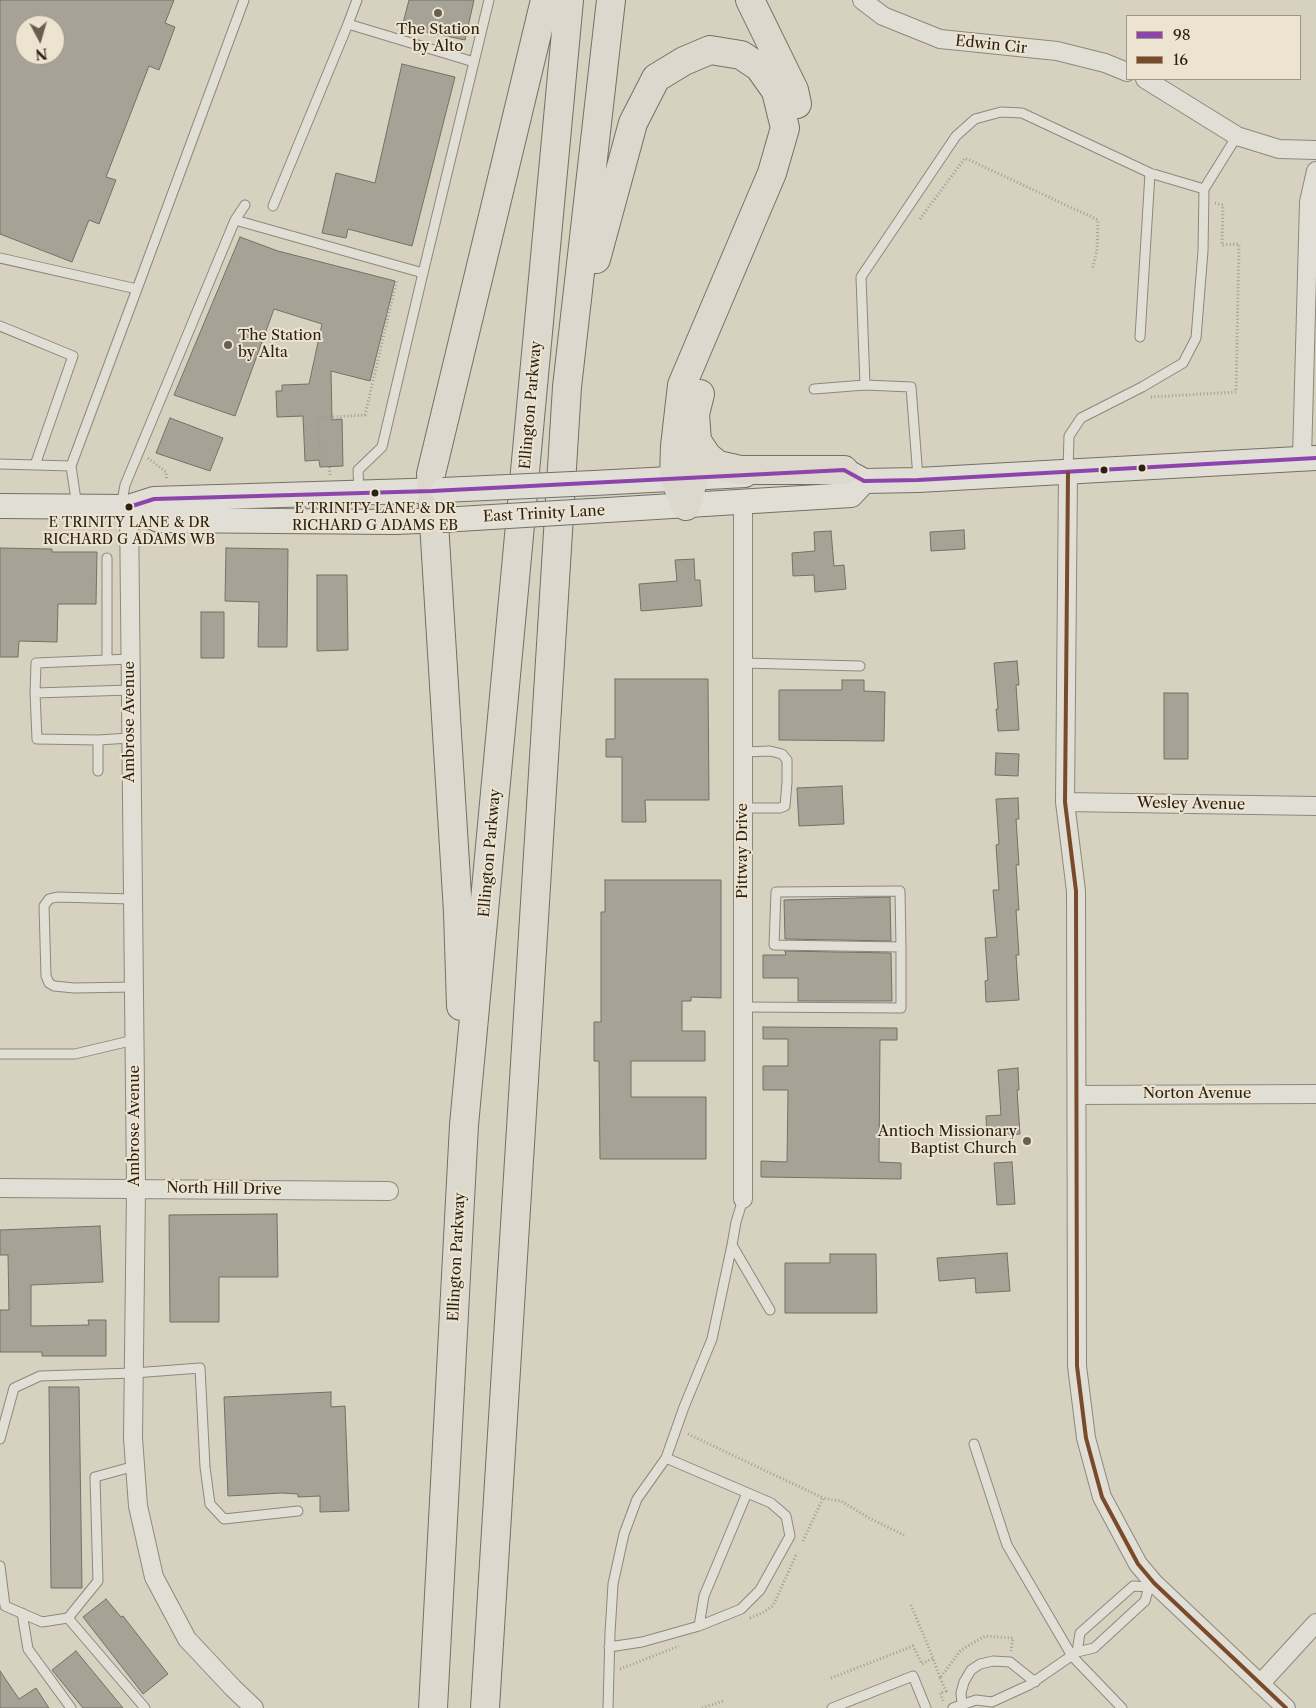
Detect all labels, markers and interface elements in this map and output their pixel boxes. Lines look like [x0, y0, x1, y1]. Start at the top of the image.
marker: The Station by Alto [432, 7, 444, 19]
north arrow [15, 15, 65, 65]
legend [1126, 15, 1301, 80]
place label: The Station by Alto [396, 21, 480, 56]
text: 98 [1173, 25, 1191, 44]
street label: Edwin Cir [954, 32, 1028, 58]
text: N [34, 44, 48, 64]
text: 16 [1173, 50, 1188, 69]
place label: The Station by Alta [238, 327, 322, 362]
marker: The Station by Alta [222, 339, 234, 351]
street label: Ellington Parkway [516, 340, 546, 470]
unlabelled marker [1137, 463, 1147, 473]
unlabelled marker [1099, 465, 1109, 475]
marker: E TRINITY LANE & DR RICHARD G ADAMS EB [370, 488, 380, 498]
place label: E TRINITY LANE & DR RICHARD G ADAMS EB [292, 501, 458, 534]
marker: E TRINITY LANE & DR RICHARD G ADAMS WB [124, 502, 134, 512]
street label: East Trinity Lane [482, 502, 606, 526]
place label: E TRINITY LANE & DR RICHARD G ADAMS WB [43, 515, 215, 548]
street label: Ambrose Avenue [121, 661, 139, 783]
street label: Ellington Parkway [475, 788, 505, 918]
street label: Wesley Avenue [1137, 794, 1245, 814]
street label: Pittway Drive [734, 803, 752, 899]
street label: Ambrose Avenue [126, 1065, 144, 1187]
street label: Norton Avenue [1143, 1085, 1251, 1103]
place label: Antioch Missionary Baptist Church [878, 1123, 1017, 1158]
marker: Antioch Missionary Baptist Church [1021, 1135, 1033, 1147]
street label: North Hill Drive [166, 1179, 282, 1199]
street label: Ellington Parkway [445, 1192, 469, 1322]

